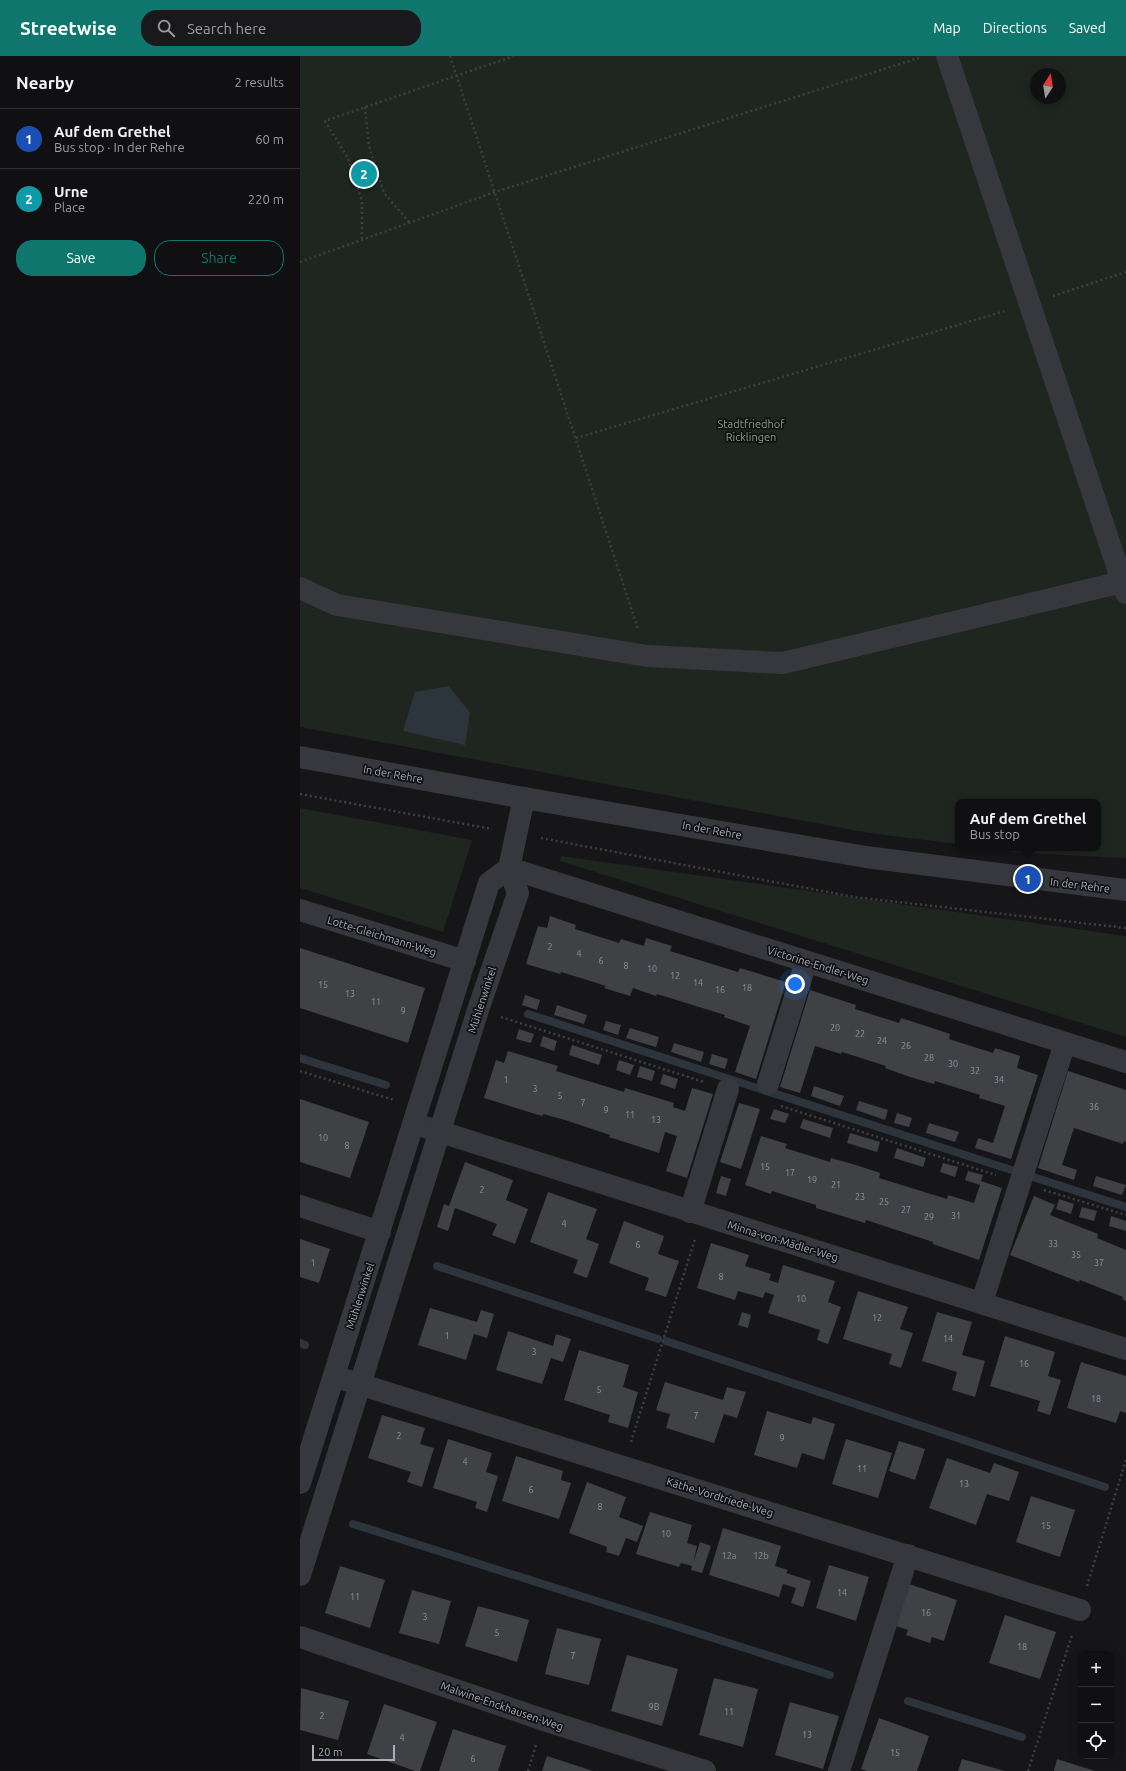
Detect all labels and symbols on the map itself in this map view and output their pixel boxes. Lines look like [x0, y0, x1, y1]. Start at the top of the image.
north arrow [1030, 68, 1066, 104]
pin: 2 [351, 159, 377, 189]
park label: Stadtfriedhof Ricklingen [718, 418, 785, 443]
street label: In der Rehre [362, 763, 424, 785]
street label: In der Rehre [681, 819, 743, 841]
pin: 1 [1015, 864, 1041, 894]
street label: In der Rehre [1049, 875, 1111, 895]
street label: Lotte-Gleichmann-Weg [326, 914, 438, 958]
house number: 2 [547, 942, 553, 952]
street label: Victorine-Endler-Weg [766, 944, 870, 986]
house number: 4 [576, 949, 582, 959]
house number: 6 [598, 956, 604, 966]
house number: 8 [623, 961, 629, 971]
house number: 10 [647, 964, 657, 974]
street label: Mühlenwinkel [466, 965, 498, 1035]
house number: 12 [670, 971, 680, 981]
your location [785, 974, 805, 994]
house number: 14 [693, 978, 703, 988]
house number: 15 [318, 980, 328, 990]
house number: 18 [742, 983, 752, 993]
house number: 16 [715, 985, 725, 995]
house number: 13 [345, 989, 355, 999]
house number: 11 [371, 997, 381, 1007]
house number: 9 [400, 1006, 406, 1016]
house number: 20 [830, 1023, 840, 1033]
house number: 22 [855, 1029, 865, 1039]
house number: 24 [877, 1036, 887, 1046]
house number: 26 [901, 1041, 911, 1051]
house number: 28 [924, 1053, 934, 1063]
house number: 30 [948, 1059, 958, 1069]
house number: 32 [970, 1066, 980, 1076]
house number: 1 [503, 1075, 509, 1085]
house number: 34 [994, 1075, 1004, 1085]
house number: 3 [532, 1084, 538, 1094]
house number: 5 [557, 1091, 563, 1101]
house number: 7 [580, 1098, 586, 1108]
house number: 36 [1089, 1102, 1099, 1112]
house number: 9 [603, 1105, 609, 1115]
house number: 11 [625, 1110, 635, 1120]
house number: 13 [651, 1115, 661, 1125]
house number: 10 [318, 1133, 328, 1143]
house number: 8 [344, 1141, 350, 1151]
house number: 15 [760, 1162, 770, 1172]
house number: 17 [785, 1168, 795, 1178]
house number: 19 [807, 1175, 817, 1185]
house number: 21 [831, 1180, 841, 1190]
house number: 2 [479, 1185, 485, 1195]
house number: 23 [855, 1192, 865, 1202]
house number: 25 [879, 1197, 889, 1207]
house number: 27 [901, 1205, 911, 1215]
house number: 31 [951, 1211, 961, 1221]
house number: 29 [924, 1212, 934, 1222]
street label: Minna-von-Mädler-Weg [726, 1218, 840, 1264]
house number: 4 [561, 1219, 567, 1229]
house number: 33 [1048, 1239, 1058, 1249]
house number: 6 [635, 1240, 641, 1250]
house number: 35 [1071, 1250, 1081, 1260]
house number: 1 [310, 1258, 316, 1268]
house number: 37 [1094, 1258, 1104, 1268]
street label: Mühlenwinkel [344, 1261, 376, 1331]
house number: 8 [718, 1272, 724, 1282]
house number: 10 [796, 1294, 806, 1304]
house number: 12 [872, 1313, 882, 1323]
house number: 1 [444, 1331, 450, 1341]
house number: 14 [943, 1334, 953, 1344]
house number: 3 [531, 1347, 537, 1357]
house number: 16 [1019, 1359, 1029, 1369]
house number: 5 [596, 1385, 602, 1395]
house number: 18 [1091, 1394, 1101, 1404]
house number: 7 [693, 1411, 699, 1421]
house number: 2 [396, 1431, 402, 1441]
house number: 9 [779, 1433, 785, 1443]
house number: 4 [462, 1457, 468, 1467]
house number: 11 [857, 1464, 867, 1474]
street label: Käthe-Vordtriede-Weg [665, 1475, 775, 1519]
house number: 13 [959, 1479, 969, 1489]
house number: 6 [528, 1485, 534, 1495]
house number: 8 [597, 1502, 603, 1512]
house number: 15 [1041, 1521, 1051, 1531]
house number: 10 [661, 1529, 671, 1539]
house number: 12a [722, 1551, 736, 1561]
house number: 12b [753, 1551, 769, 1561]
house number: 14 [837, 1588, 847, 1598]
house number: 11 [350, 1592, 360, 1602]
house number: 16 [921, 1608, 931, 1618]
house number: 3 [422, 1612, 428, 1622]
house number: 5 [494, 1628, 500, 1638]
house number: 18 [1017, 1642, 1027, 1652]
house number: 7 [570, 1651, 576, 1661]
street label: Malwine-Enckhausen-Weg [439, 1679, 565, 1733]
house number: 9B [649, 1702, 660, 1712]
house number: 11 [724, 1707, 734, 1717]
house number: 2 [319, 1711, 325, 1721]
house number: 13 [802, 1730, 812, 1740]
house number: 4 [399, 1733, 405, 1743]
scale bar [312, 1743, 395, 1762]
house number: 15 [890, 1748, 900, 1758]
house number: 6 [470, 1754, 476, 1764]

